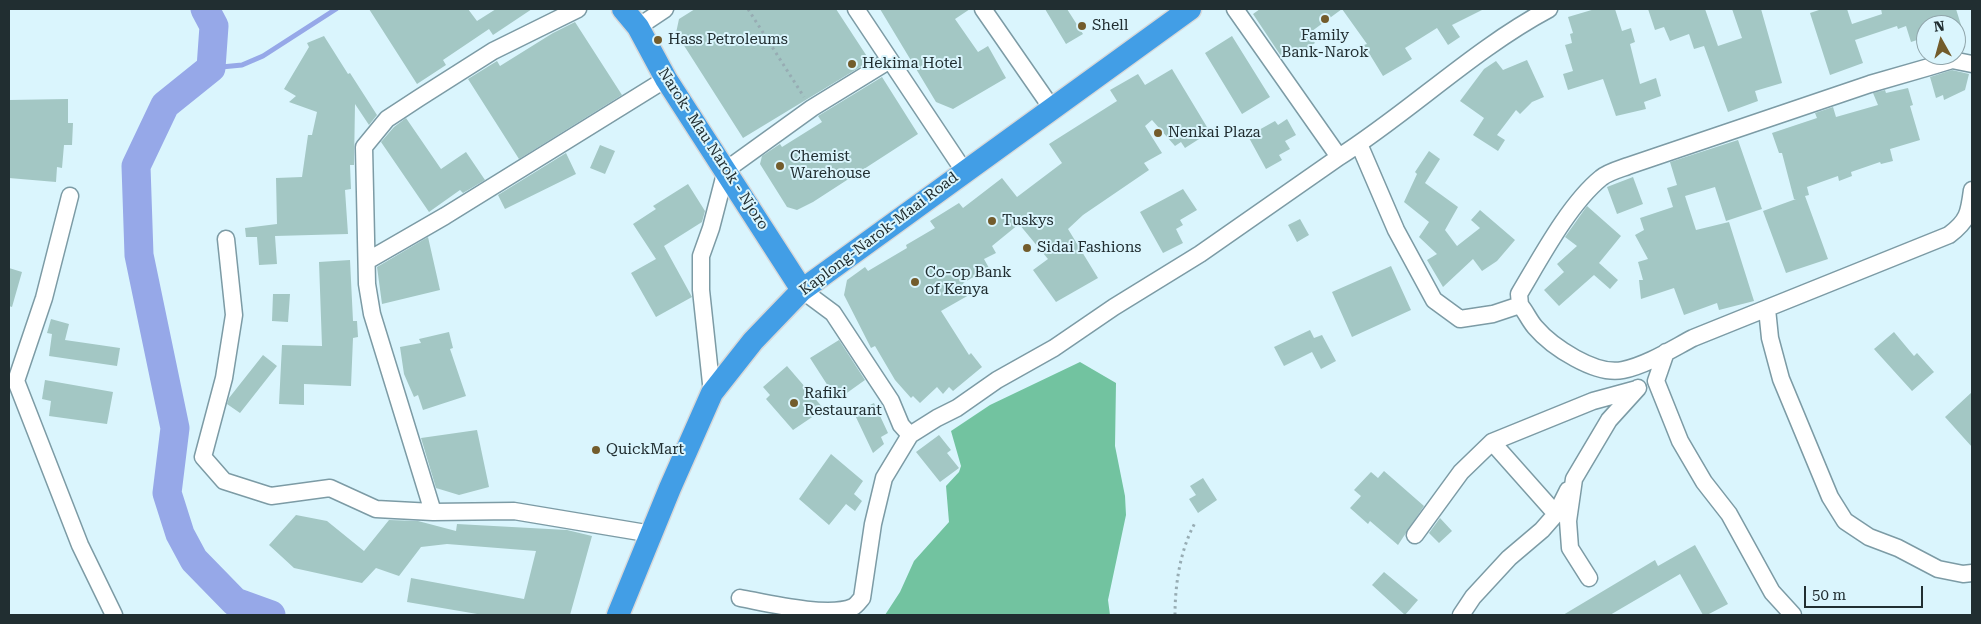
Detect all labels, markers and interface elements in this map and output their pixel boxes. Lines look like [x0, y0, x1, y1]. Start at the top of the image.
marker: Family Bank-Narok [1319, 13, 1331, 25]
north arrow [1916, 15, 1966, 65]
place label: Shell [1092, 17, 1128, 35]
text: N [1933, 18, 1946, 35]
marker: Shell [1076, 20, 1088, 32]
place label: Family Bank-Narok [1281, 27, 1369, 62]
place label: Hass Petroleums [668, 31, 788, 49]
marker: Hass Petroleums [652, 34, 664, 46]
place label: Hekima Hotel [862, 55, 962, 73]
marker: Hekima Hotel [846, 58, 858, 70]
street label: Narok- Mau Narok - Njoro [654, 65, 772, 233]
place label: Nenkai Plaza [1168, 124, 1261, 142]
marker: Nenkai Plaza [1152, 127, 1164, 139]
place label: Chemist Warehouse [790, 148, 870, 183]
marker: Chemist Warehouse [774, 160, 786, 172]
street label: Kaplong-Narok-Maai Road [796, 169, 962, 299]
place label: Tuskys [1002, 212, 1054, 230]
marker: Tuskys [986, 215, 998, 227]
place label: Sidai Fashions [1037, 239, 1141, 257]
marker: Sidai Fashions [1021, 242, 1033, 254]
place label: Co-op Bank of Kenya [925, 264, 1012, 299]
marker: Co-op Bank of Kenya [909, 276, 921, 288]
place label: Rafiki Restaurant [804, 385, 882, 420]
marker: Rafiki Restaurant [788, 397, 800, 409]
place label: QuickMart [606, 441, 684, 459]
marker: QuickMart [590, 444, 602, 456]
scale bar [1806, 576, 1925, 608]
text: 50 m [1812, 586, 1846, 604]

